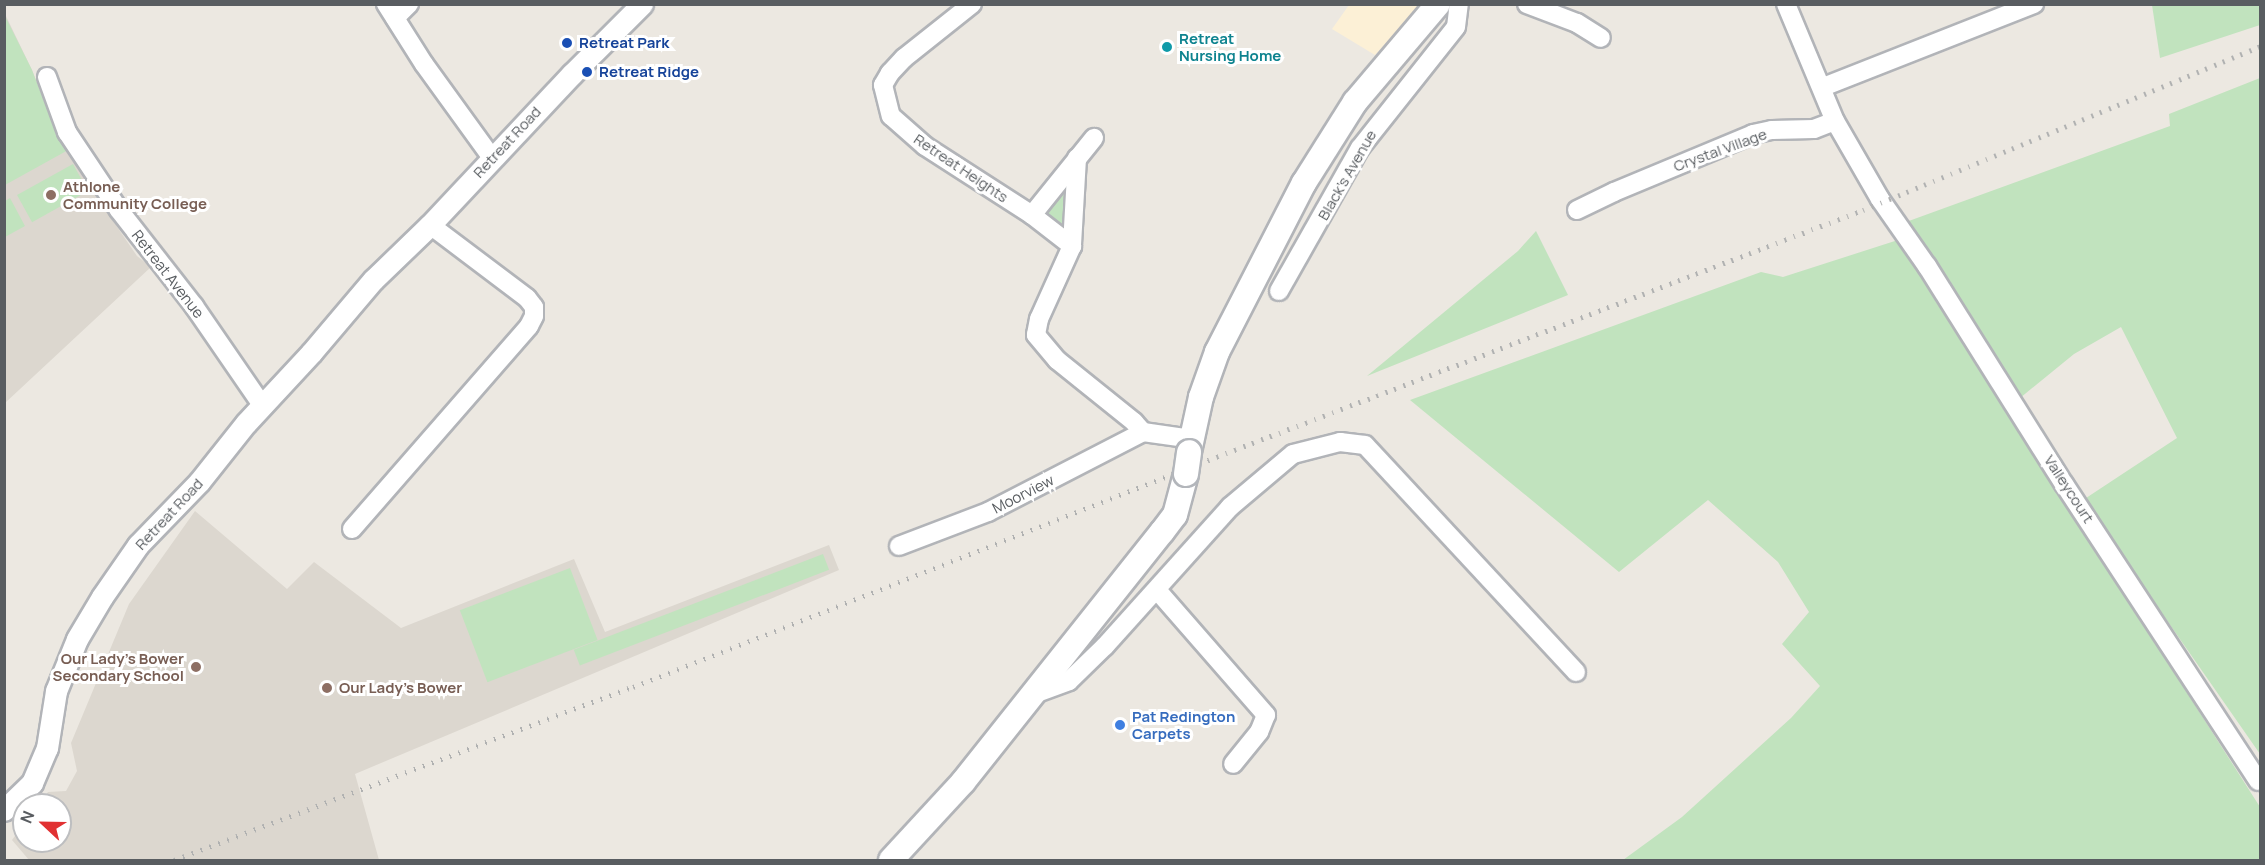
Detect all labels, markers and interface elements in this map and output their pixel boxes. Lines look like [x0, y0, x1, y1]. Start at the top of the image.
place label: Retreat Nursing Home [1179, 29, 1281, 64]
place label: Retreat Park [579, 34, 669, 52]
marker: Retreat Park [560, 36, 574, 50]
marker: Retreat Nursing Home [1160, 40, 1174, 54]
place label: Retreat Ridge [599, 63, 699, 81]
marker: Retreat Ridge [580, 65, 594, 79]
street label: Retreat Road [469, 103, 545, 181]
street label: Crystal Village [1671, 125, 1769, 175]
street label: Black's Avenue [1314, 127, 1380, 223]
street label: Retreat Heights [911, 130, 1011, 206]
place label: Athlone Community College [63, 177, 207, 212]
marker: Athlone Community College [44, 188, 58, 202]
street label: Retreat Avenue [128, 226, 208, 322]
street label: Valleycourt [2040, 452, 2098, 526]
street label: Moorview [989, 471, 1057, 517]
street label: Retreat Road [131, 475, 207, 553]
place label: Our Lady's Bower Secondary School [53, 649, 184, 684]
marker: Our Lady's Bower Secondary School [189, 660, 203, 674]
place label: Our Lady's Bower [339, 679, 462, 697]
marker: Our Lady's Bower [320, 681, 334, 695]
place label: Pat Redington Carpets [1132, 707, 1235, 742]
marker: Pat Redington Carpets [1113, 718, 1127, 732]
north arrow [12, 793, 72, 853]
text: N [15, 808, 40, 826]

